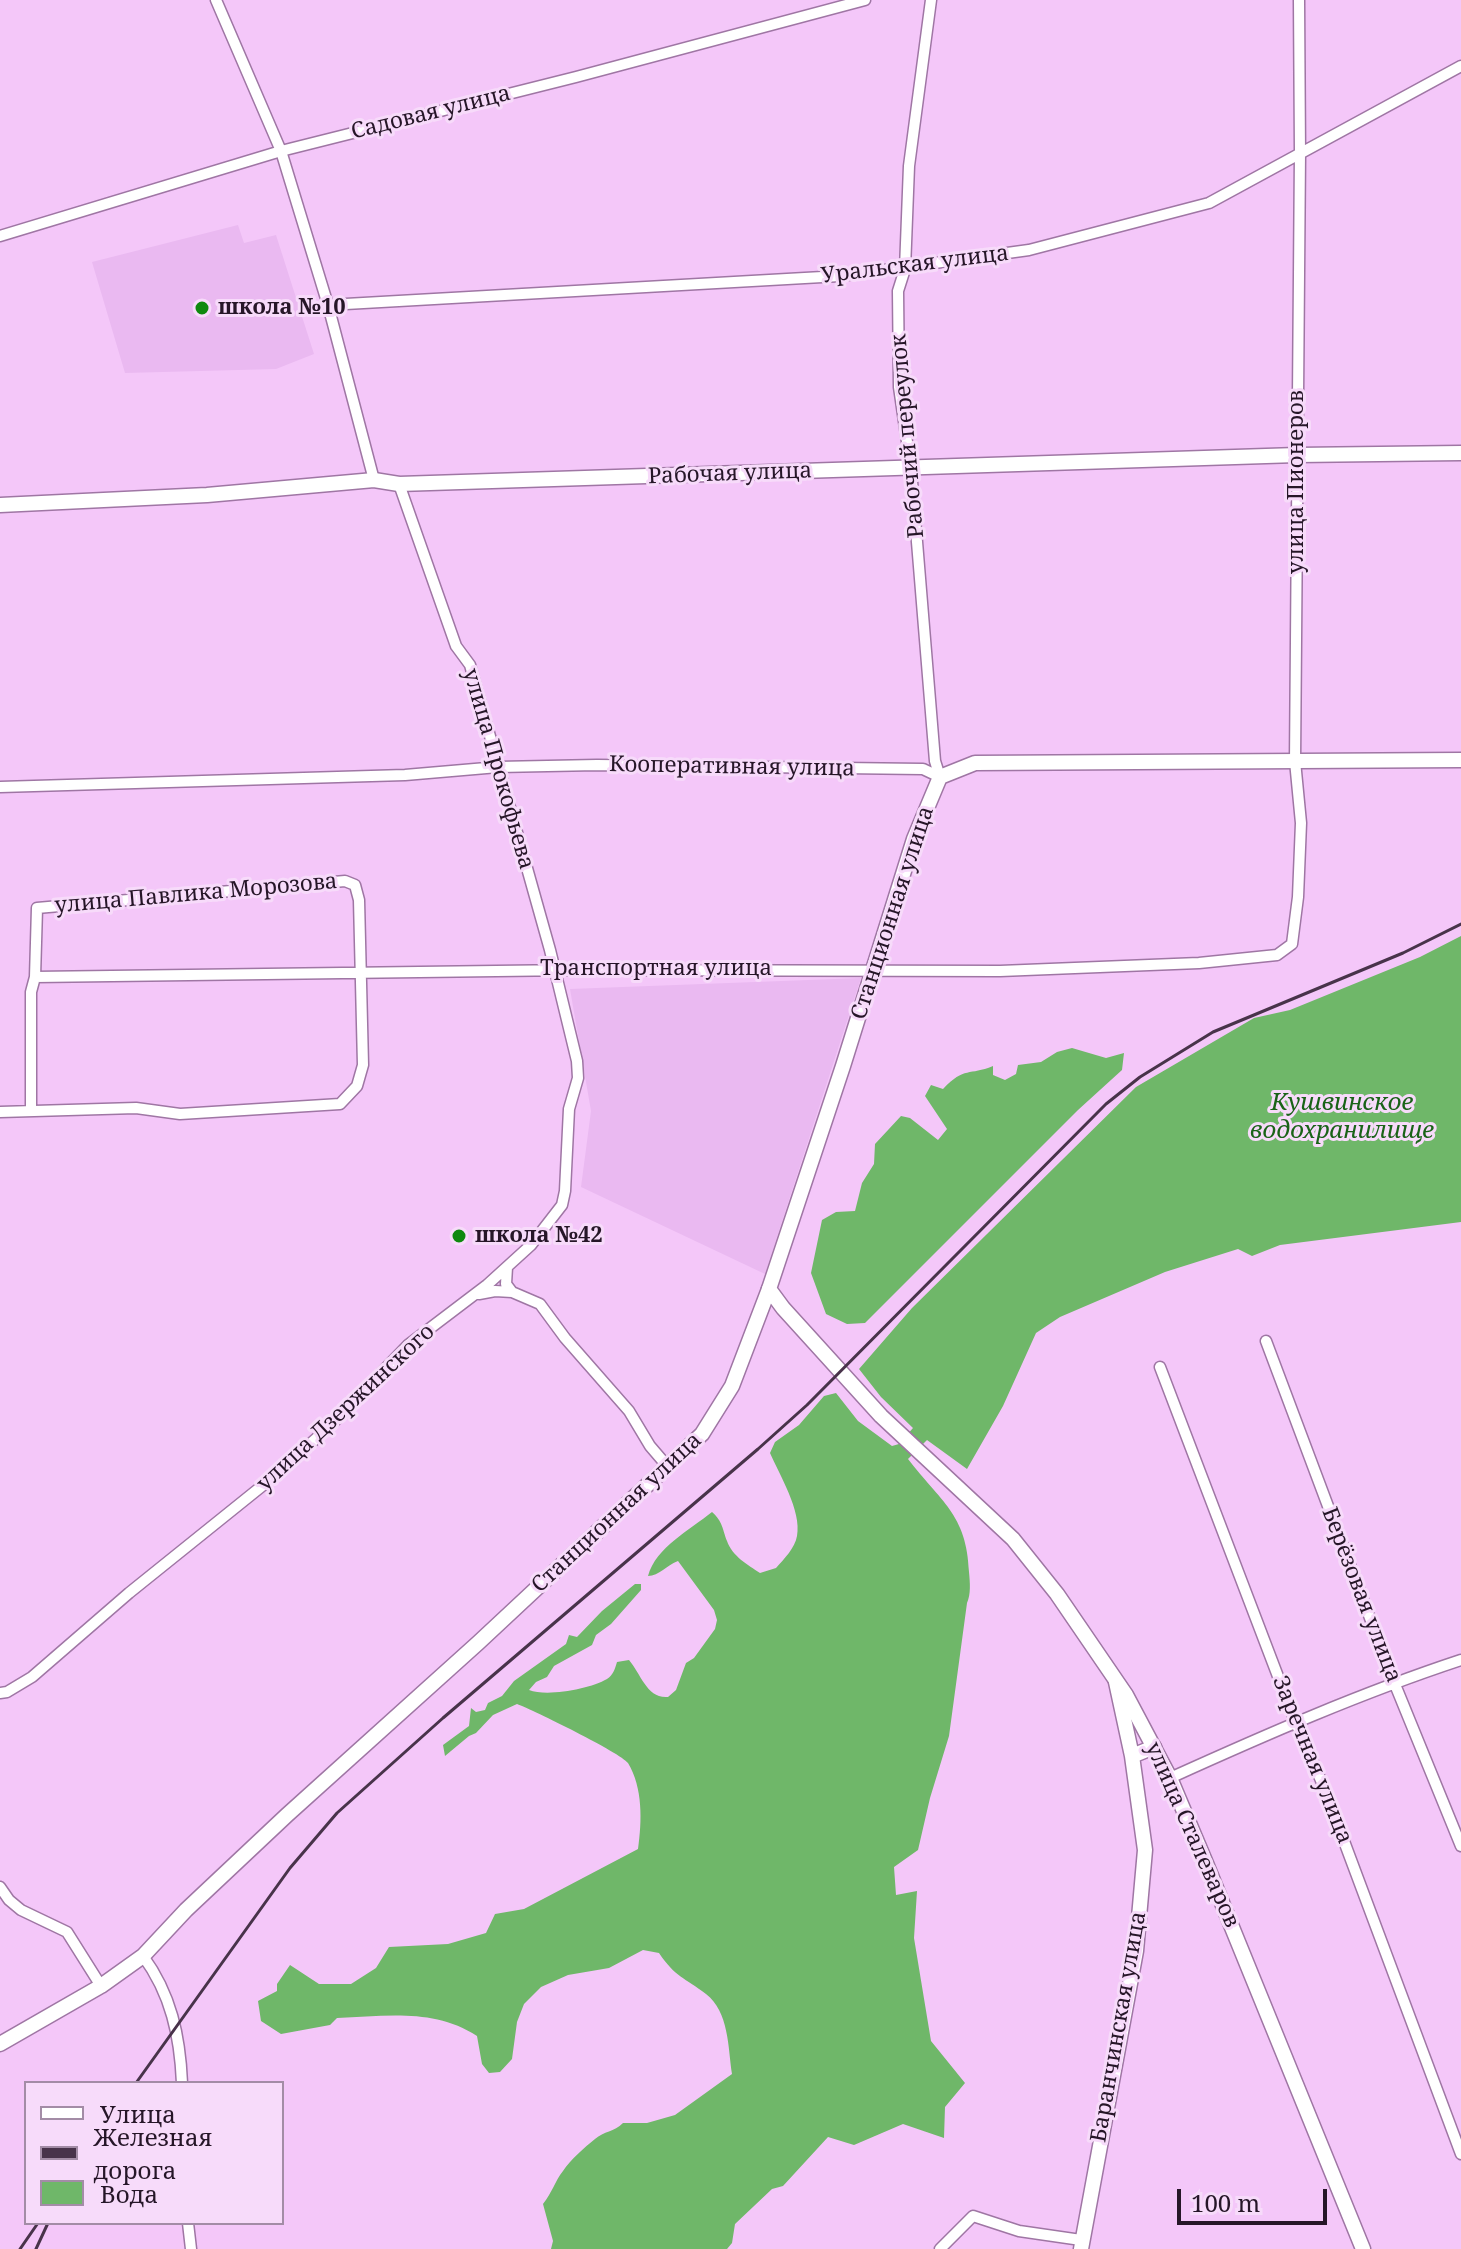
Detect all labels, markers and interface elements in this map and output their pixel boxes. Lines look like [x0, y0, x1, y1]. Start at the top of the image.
street label: Садовая улица [349, 80, 513, 146]
street label: Уральская улица [820, 240, 1010, 290]
place label: школа №10 [218, 295, 346, 321]
marker: школа №10 [193, 299, 211, 317]
street label: Рабочий переулок [886, 333, 930, 539]
street label: улица Пионеров [1284, 390, 1310, 574]
street label: Рабочая улица [648, 458, 812, 490]
street label: улица Прокофьева [457, 666, 539, 872]
street label: Кооперативная улица [609, 752, 855, 782]
street label: Станционная улица [846, 803, 940, 1023]
street label: улица Павлика Морозова [54, 868, 338, 920]
street label: Транспортная улица [540, 956, 772, 982]
water label: Кушвинское водохранилище [1250, 1089, 1434, 1145]
place label: школа №42 [475, 1223, 603, 1249]
marker: школа №42 [450, 1227, 468, 1245]
street label: улица Дзержинского [252, 1319, 440, 1497]
street label: Станционная улица [527, 1427, 707, 1599]
street label: Берёзовая улица [1315, 1504, 1407, 1686]
street label: Заречная улица [1266, 1672, 1358, 1848]
street label: улица Сталеваров [1139, 1738, 1245, 1932]
street label: Баранчинская улица [1086, 1910, 1152, 2144]
legend [24, 2081, 284, 2225]
text: Улица [100, 2097, 176, 2130]
text: Железная дорога [94, 2120, 212, 2186]
scale bar [1181, 2173, 1331, 2223]
text: Вода [100, 2177, 158, 2210]
text: 100 m [1191, 2186, 1260, 2219]

